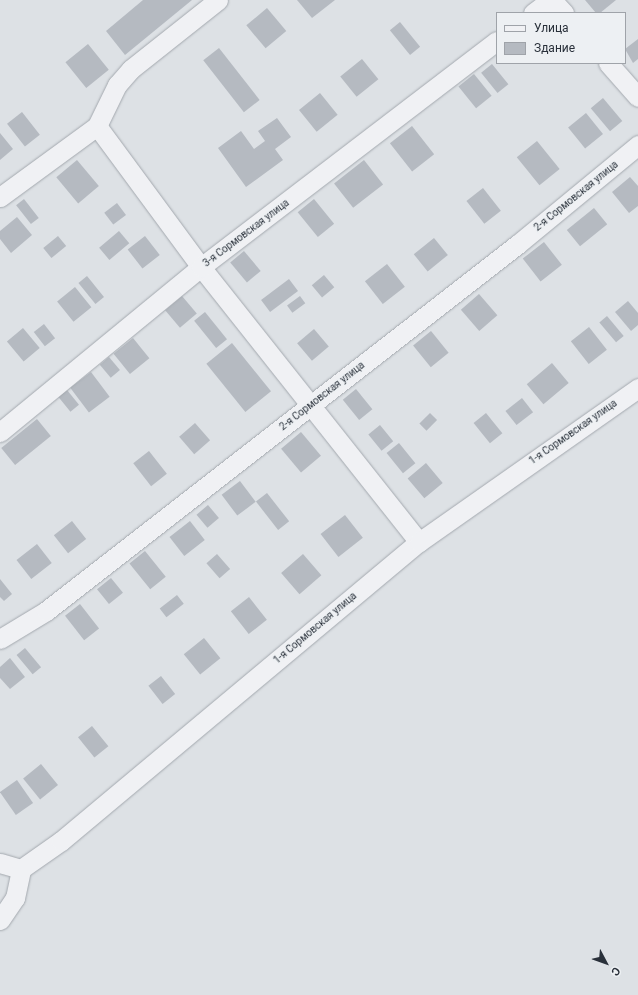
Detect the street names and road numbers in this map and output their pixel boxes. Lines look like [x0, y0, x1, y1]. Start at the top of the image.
street label: 2-я Сормовская улица [532, 158, 620, 234]
street label: 3-я Сормовская улица [201, 197, 291, 269]
street label: 2-я Сормовская улица [277, 359, 367, 433]
street label: 1-я Сормовская улица [527, 397, 619, 467]
street label: 1-я Сормовская улица [271, 590, 359, 666]

